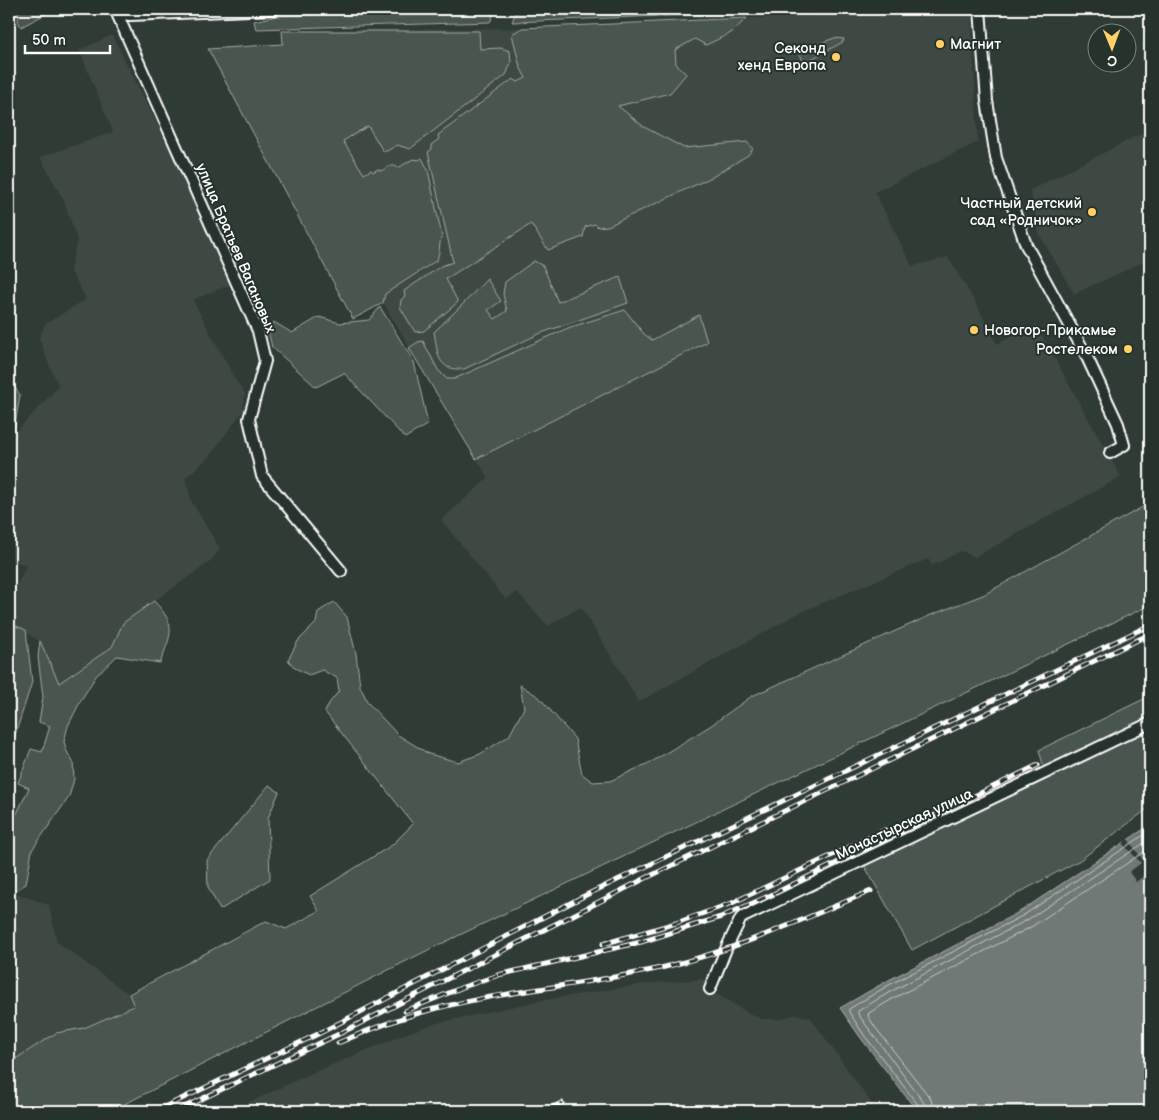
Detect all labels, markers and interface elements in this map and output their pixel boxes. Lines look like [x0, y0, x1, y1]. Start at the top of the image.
scale bar [25, 22, 110, 54]
north arrow [1086, 22, 1136, 72]
text: 50 m [32, 31, 66, 50]
place label: Магнит [950, 35, 1001, 54]
marker: Магнит [934, 38, 946, 50]
place label: Секонд хенд Европа [738, 39, 826, 75]
marker: Секонд хенд Европа [830, 51, 842, 63]
text: С [1107, 52, 1117, 69]
street label: улица Братьев Вагановых [191, 161, 280, 336]
place label: Частный детский сад «Родничок» [960, 194, 1082, 230]
marker: Частный детский сад «Родничок» [1086, 206, 1098, 218]
place label: Новогор-Прикамье [984, 321, 1116, 340]
marker: Новогор-Прикамье [968, 324, 980, 336]
place label: Ростелеком [1036, 340, 1118, 359]
marker: Ростелеком [1122, 343, 1134, 355]
street label: Монастырская улица [833, 784, 976, 865]

